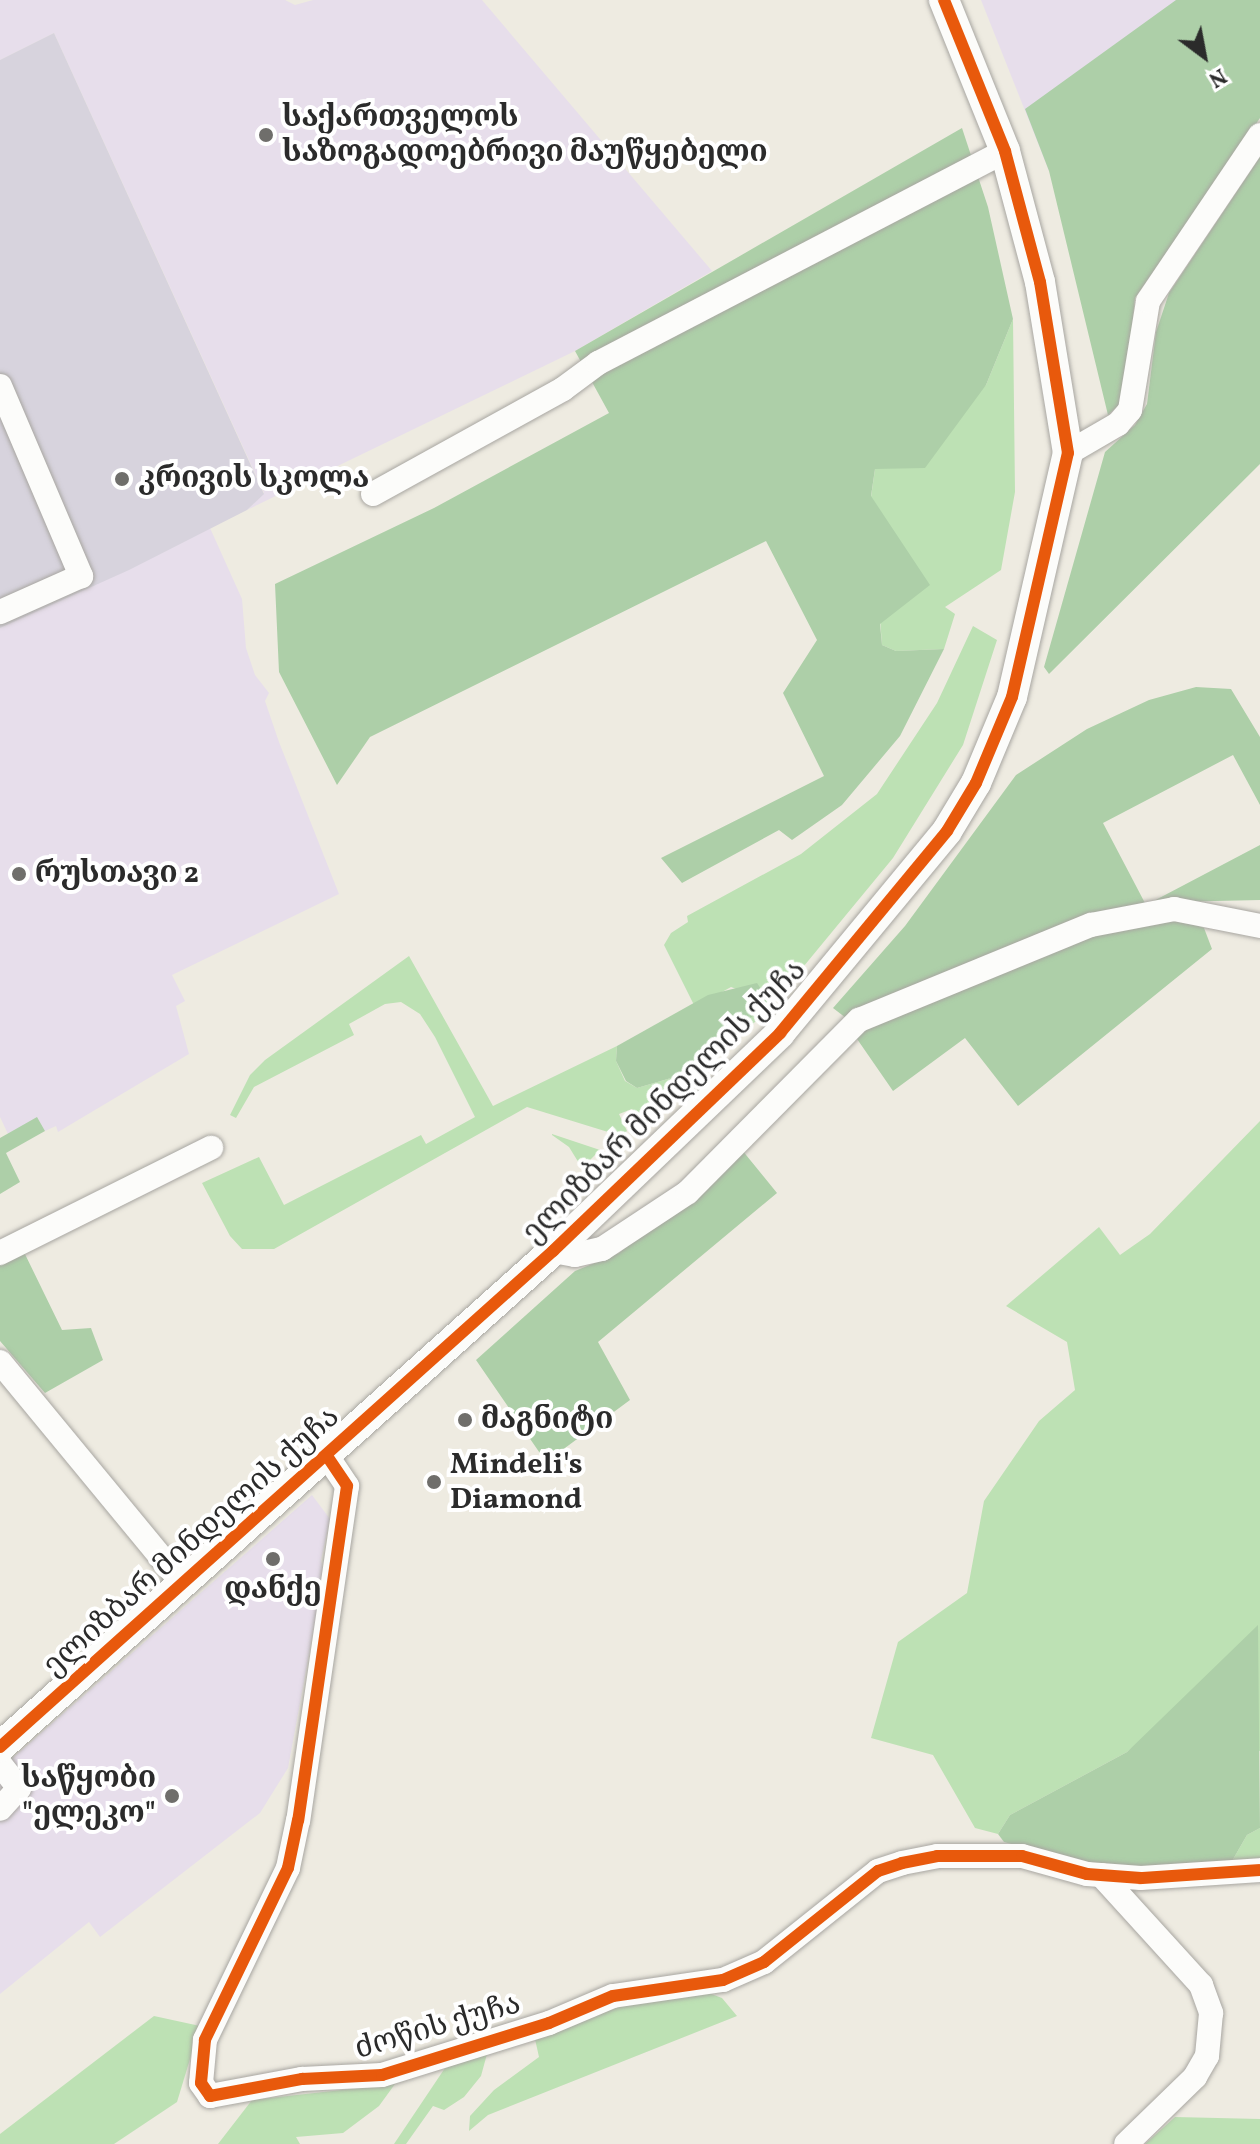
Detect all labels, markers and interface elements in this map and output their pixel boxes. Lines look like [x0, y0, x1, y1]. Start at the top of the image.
north arrow [1164, 16, 1244, 96]
text: N [1202, 59, 1232, 94]
place label: საქართველოს საზოგადოებრივი მაუწყებელი [282, 100, 767, 170]
marker: საქართველოს საზოგადოებრივი მაუწყებელი [257, 126, 275, 144]
place label: კრივის სკოლა [138, 461, 369, 497]
marker: კრივის სკოლა [113, 470, 131, 488]
place label: რუსთავი 2 [35, 856, 199, 892]
marker: რუსთავი 2 [10, 865, 28, 883]
street label: ელიზბარ მინდელის ქუჩა [516, 953, 814, 1251]
street label: ელიზბარ მინდელის ქუჩა [37, 1400, 347, 1684]
place label: მაგნიტი [481, 1402, 613, 1438]
marker: მაგნიტი [456, 1411, 474, 1429]
place label: Mindeli's Diamond [450, 1447, 583, 1518]
marker: Mindeli's Diamond [425, 1473, 443, 1491]
marker: დანქე [264, 1550, 282, 1568]
place label: დანქე [224, 1572, 322, 1608]
place label: საწყობი "ელეკო" [21, 1761, 156, 1832]
marker: საწყობი "ელეკო" [163, 1787, 181, 1805]
street label: ძოწის ქუჩა [351, 1986, 525, 2068]

